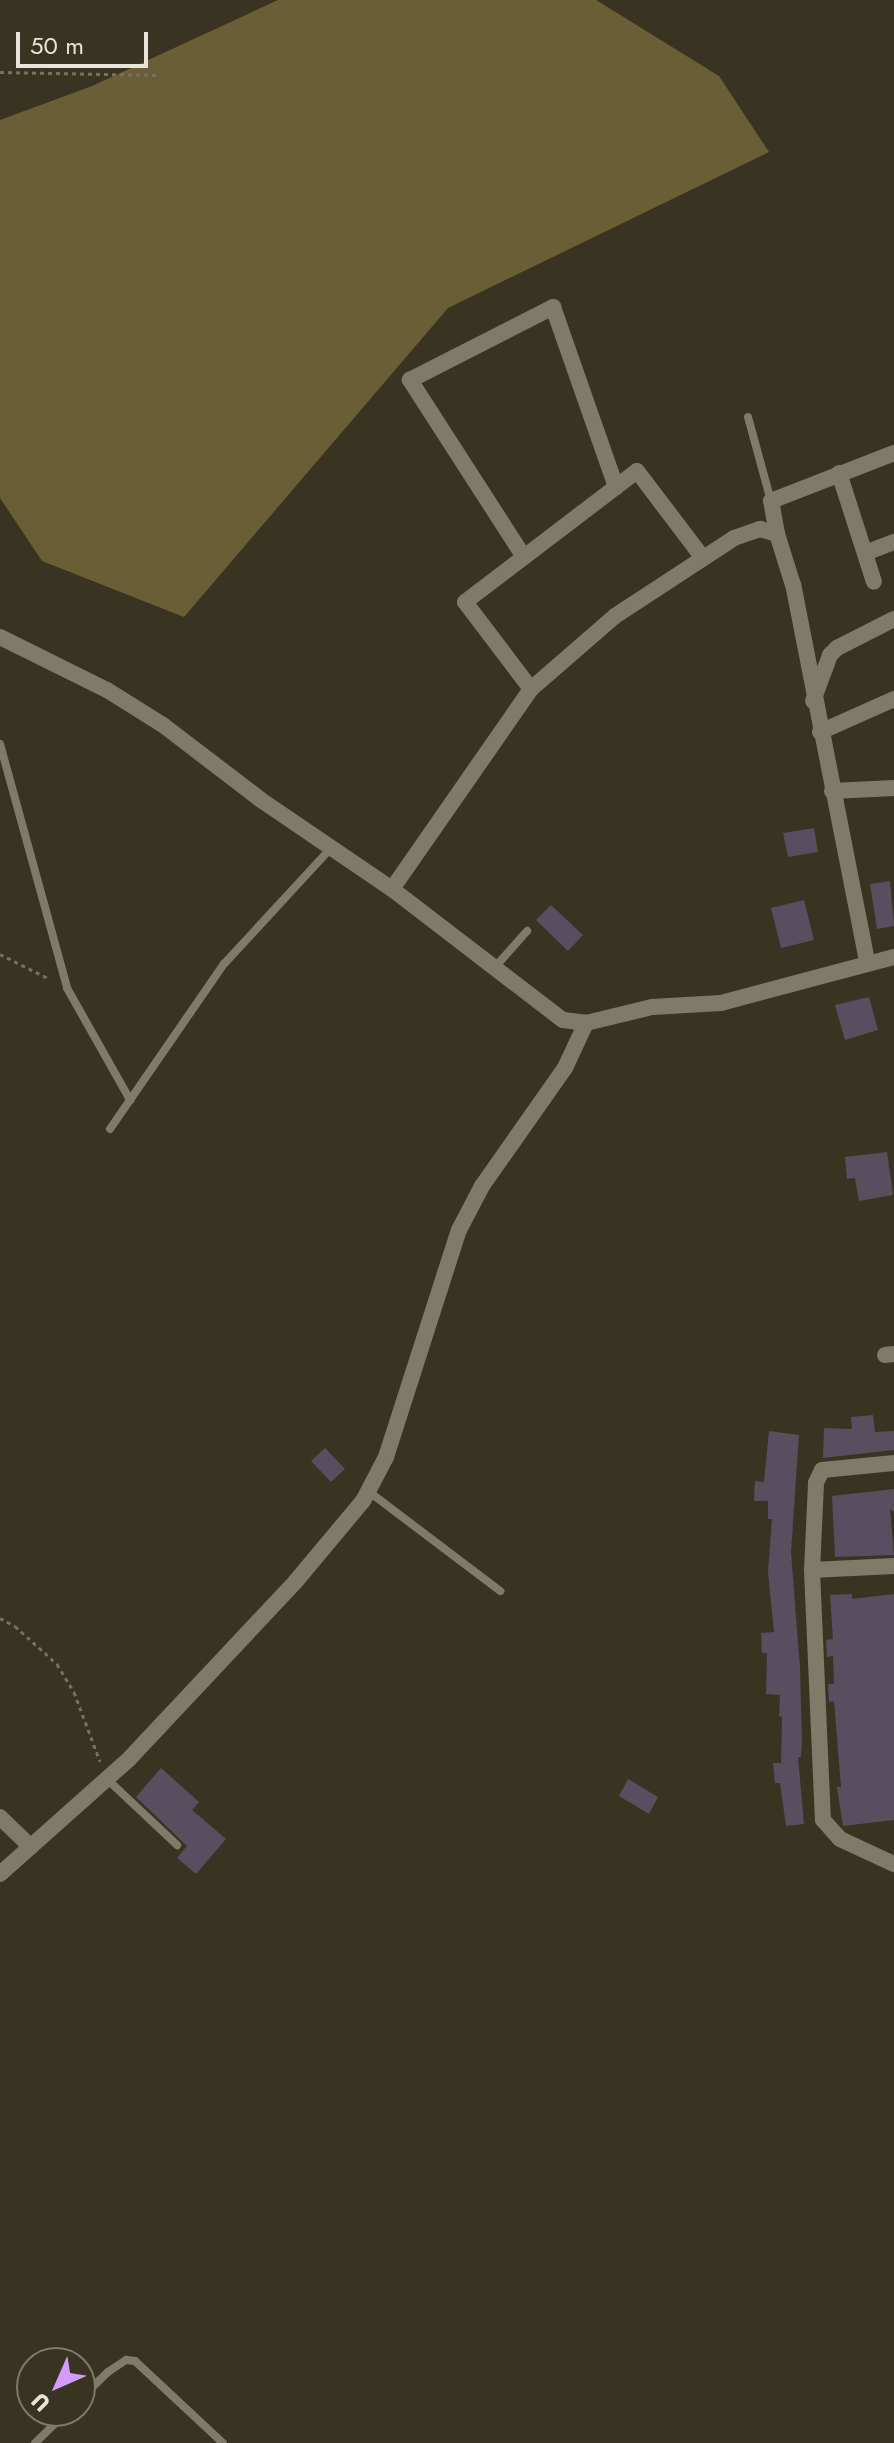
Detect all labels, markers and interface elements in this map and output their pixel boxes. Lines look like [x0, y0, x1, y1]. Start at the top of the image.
scale bar [20, 16, 152, 66]
text: 50 m [30, 28, 84, 63]
north arrow [16, 2347, 96, 2427]
text: U [24, 2386, 57, 2419]

